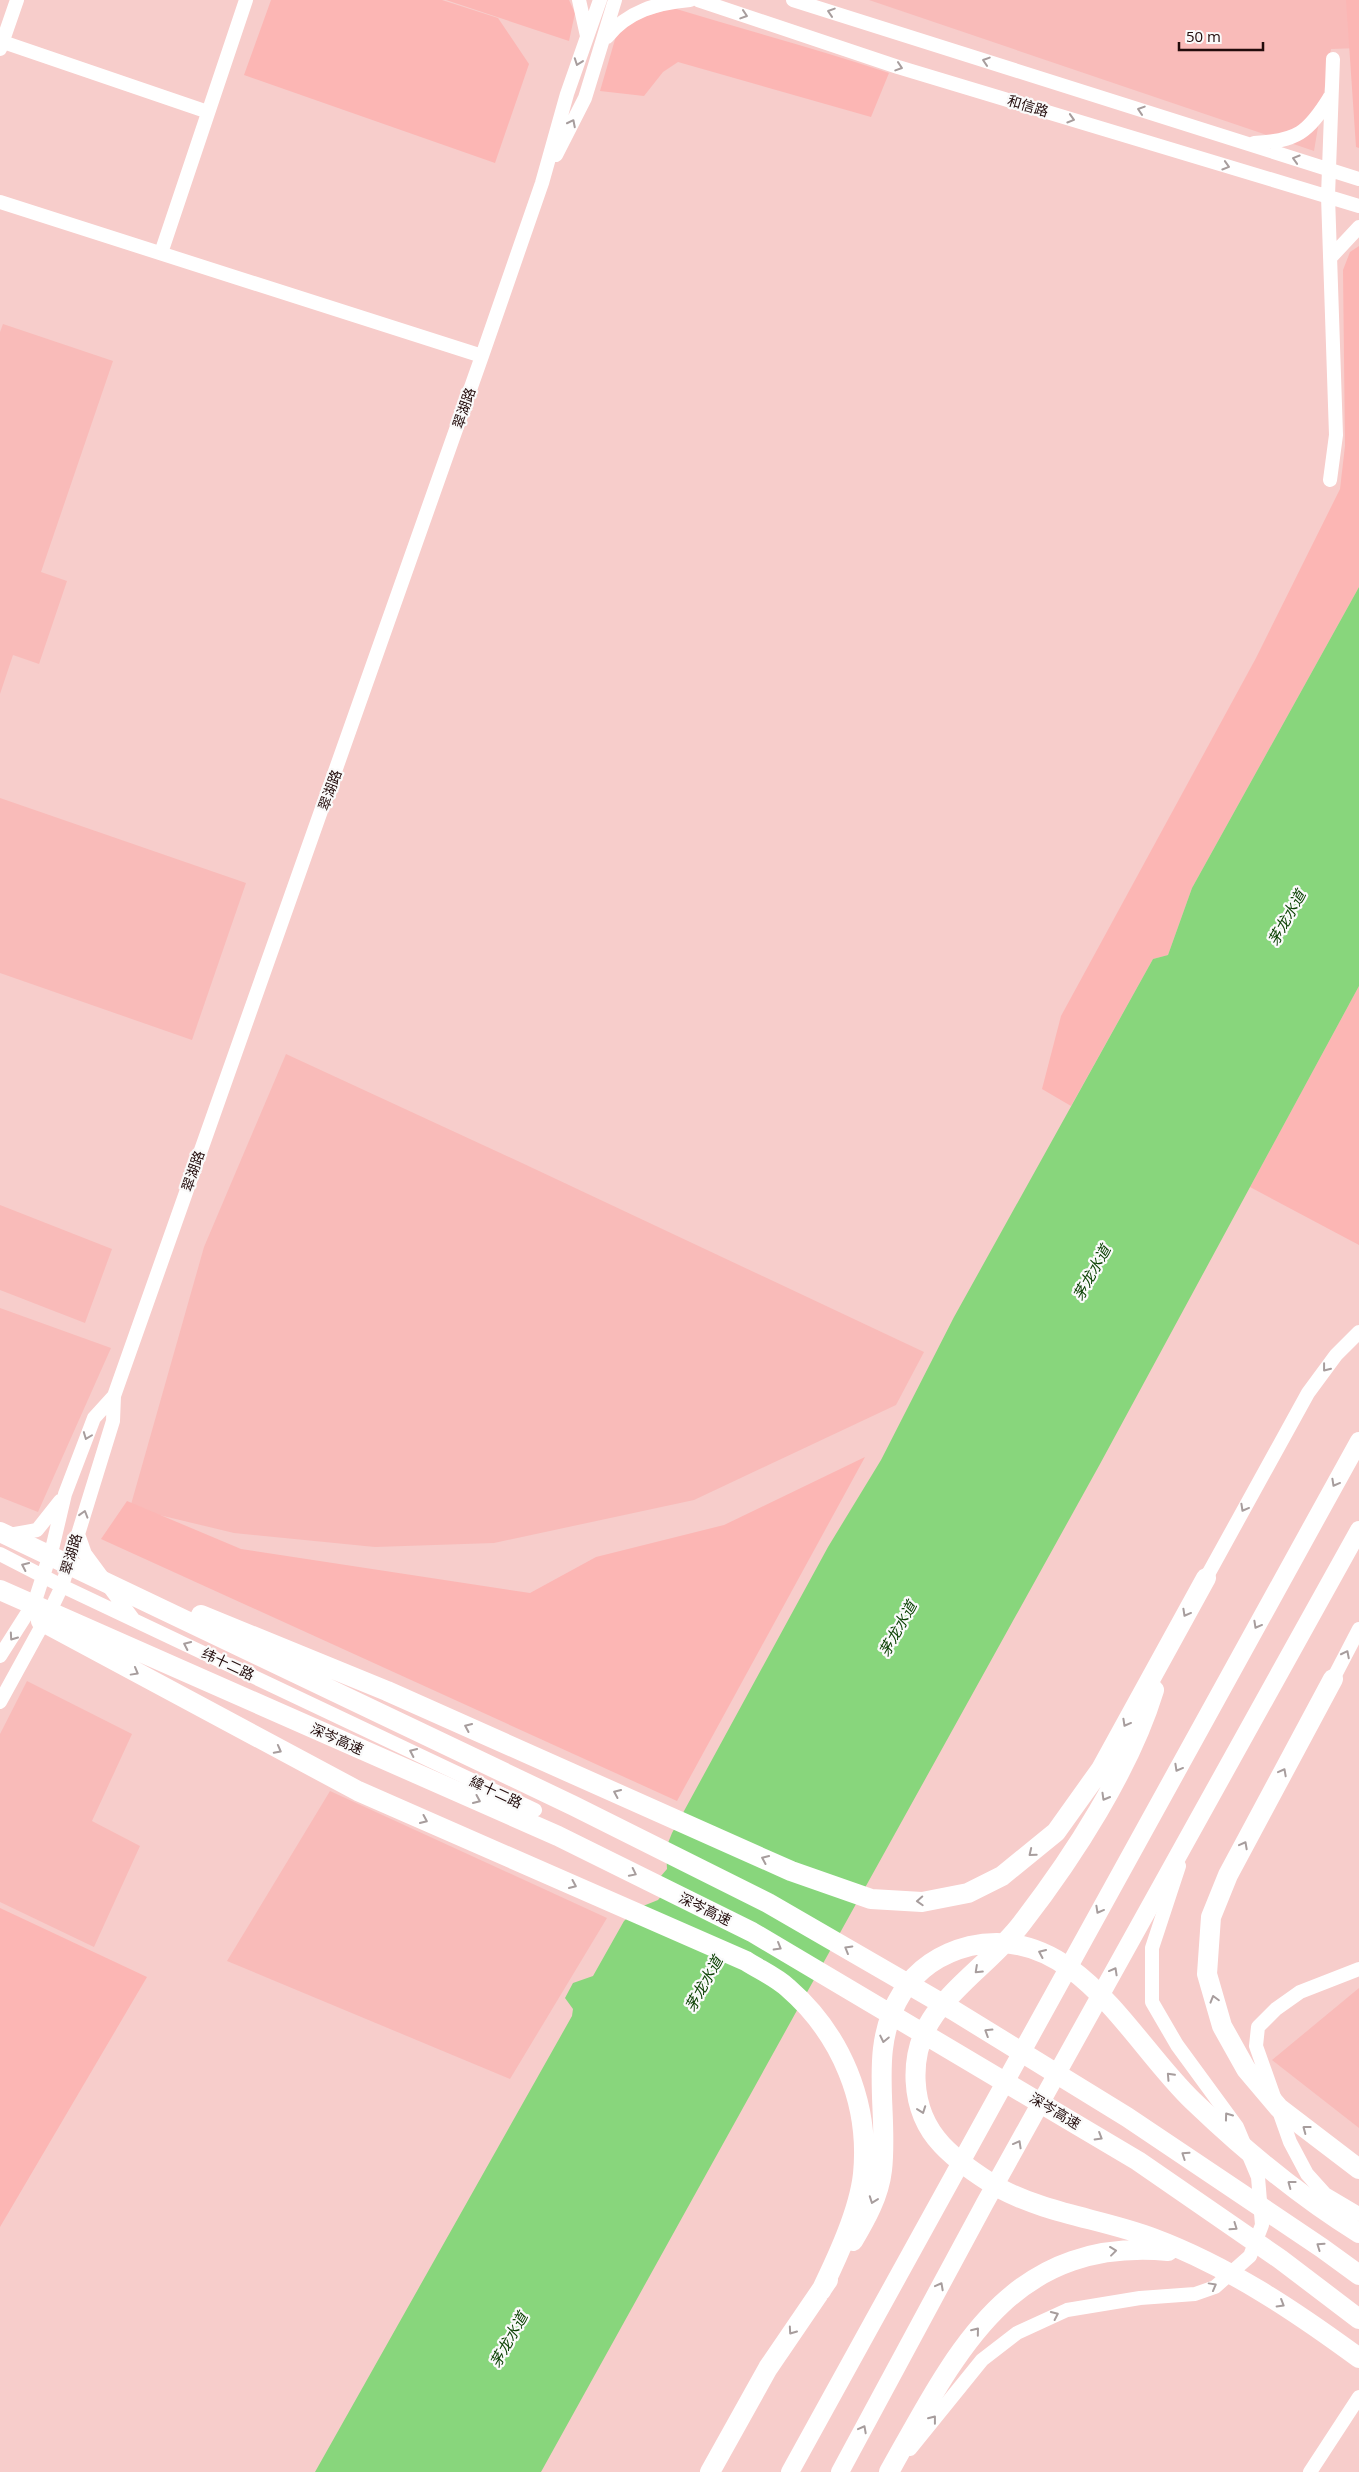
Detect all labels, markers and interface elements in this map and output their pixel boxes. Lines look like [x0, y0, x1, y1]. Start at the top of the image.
one-way arrow [827, 8, 836, 18]
one-way arrow [740, 10, 748, 20]
scale bar [1179, 20, 1263, 52]
text: 50 m [1186, 26, 1221, 46]
one-way arrow [982, 57, 991, 67]
one-way arrow [574, 58, 584, 66]
one-way arrow [894, 61, 902, 71]
street label: 和信路 [1005, 90, 1051, 121]
one-way arrow [1137, 106, 1145, 116]
one-way arrow [1066, 113, 1074, 123]
one-way arrow [566, 120, 576, 129]
one-way arrow [1292, 155, 1300, 165]
one-way arrow [1222, 160, 1230, 170]
street label: 翠湖路 [448, 385, 479, 431]
street label: 翠湖路 [313, 767, 346, 813]
water label: 茅龙水道 [1263, 885, 1310, 949]
street label: 翠湖路 [177, 1148, 208, 1194]
water label: 茅龙水道 [1068, 1240, 1115, 1304]
one-way arrow [1323, 1362, 1331, 1371]
one-way arrow [83, 1431, 93, 1440]
one-way arrow [1332, 1478, 1342, 1487]
one-way arrow [1240, 1503, 1250, 1512]
one-way arrow [78, 1511, 88, 1519]
street label: 翠湖路 [55, 1531, 86, 1577]
one-way arrow [21, 1562, 30, 1572]
water label: 茅龙水道 [874, 1596, 921, 1660]
one-way arrow [1182, 1608, 1192, 1617]
one-way arrow [1253, 1620, 1263, 1629]
one-way arrow [10, 1631, 19, 1641]
one-way arrow [183, 1641, 192, 1651]
street label: 纬十二路 [199, 1643, 258, 1684]
one-way arrow [1340, 1650, 1350, 1659]
one-way arrow [130, 1666, 139, 1676]
one-way arrow [1123, 1717, 1133, 1726]
street label: 深岑高速 [308, 1718, 367, 1759]
one-way arrow [464, 1723, 473, 1734]
one-way arrow [272, 1744, 281, 1754]
one-way arrow [409, 1748, 418, 1758]
one-way arrow [1174, 1762, 1184, 1771]
one-way arrow [1277, 1768, 1287, 1777]
street label: 緯十二路 [467, 1771, 526, 1812]
one-way arrow [613, 1789, 622, 1800]
one-way arrow [1101, 1792, 1111, 1801]
one-way arrow [472, 1794, 481, 1805]
one-way arrow [419, 1814, 428, 1825]
one-way arrow [1238, 1841, 1248, 1850]
one-way arrow [1028, 1848, 1037, 1857]
one-way arrow [761, 1855, 770, 1866]
one-way arrow [628, 1867, 637, 1878]
one-way arrow [568, 1879, 577, 1890]
street label: 深岑高速 [676, 1888, 735, 1929]
one-way arrow [916, 1896, 924, 1906]
one-way arrow [1096, 1904, 1106, 1913]
one-way arrow [772, 1941, 781, 1951]
one-way arrow [845, 1946, 854, 1956]
one-way arrow [1038, 1948, 1047, 1959]
water label: 茅龙水道 [680, 1951, 727, 2015]
one-way arrow [974, 1964, 983, 1973]
one-way arrow [1108, 1967, 1118, 1976]
one-way arrow [1210, 1996, 1220, 2004]
one-way arrow [985, 2028, 994, 2038]
one-way arrow [879, 2035, 890, 2044]
one-way arrow [1167, 2073, 1176, 2082]
street label: 深岑高速 [1026, 2088, 1084, 2133]
one-way arrow [916, 2105, 926, 2114]
one-way arrow [1226, 2113, 1234, 2122]
one-way arrow [1303, 2126, 1312, 2134]
one-way arrow [1093, 2131, 1102, 2141]
one-way arrow [1012, 2140, 1022, 2149]
one-way arrow [1181, 2152, 1190, 2162]
one-way arrow [1287, 2181, 1297, 2190]
one-way arrow [869, 2195, 879, 2204]
one-way arrow [1228, 2221, 1238, 2230]
one-way arrow [1316, 2243, 1326, 2252]
one-way arrow [1109, 2246, 1117, 2257]
one-way arrow [934, 2282, 944, 2291]
one-way arrow [1207, 2282, 1216, 2292]
one-way arrow [1275, 2298, 1284, 2308]
water label: 茅龙水道 [485, 2307, 532, 2371]
one-way arrow [1049, 2312, 1058, 2322]
one-way arrow [790, 2325, 798, 2334]
one-way arrow [971, 2328, 979, 2337]
one-way arrow [928, 2416, 936, 2425]
one-way arrow [857, 2425, 867, 2434]

